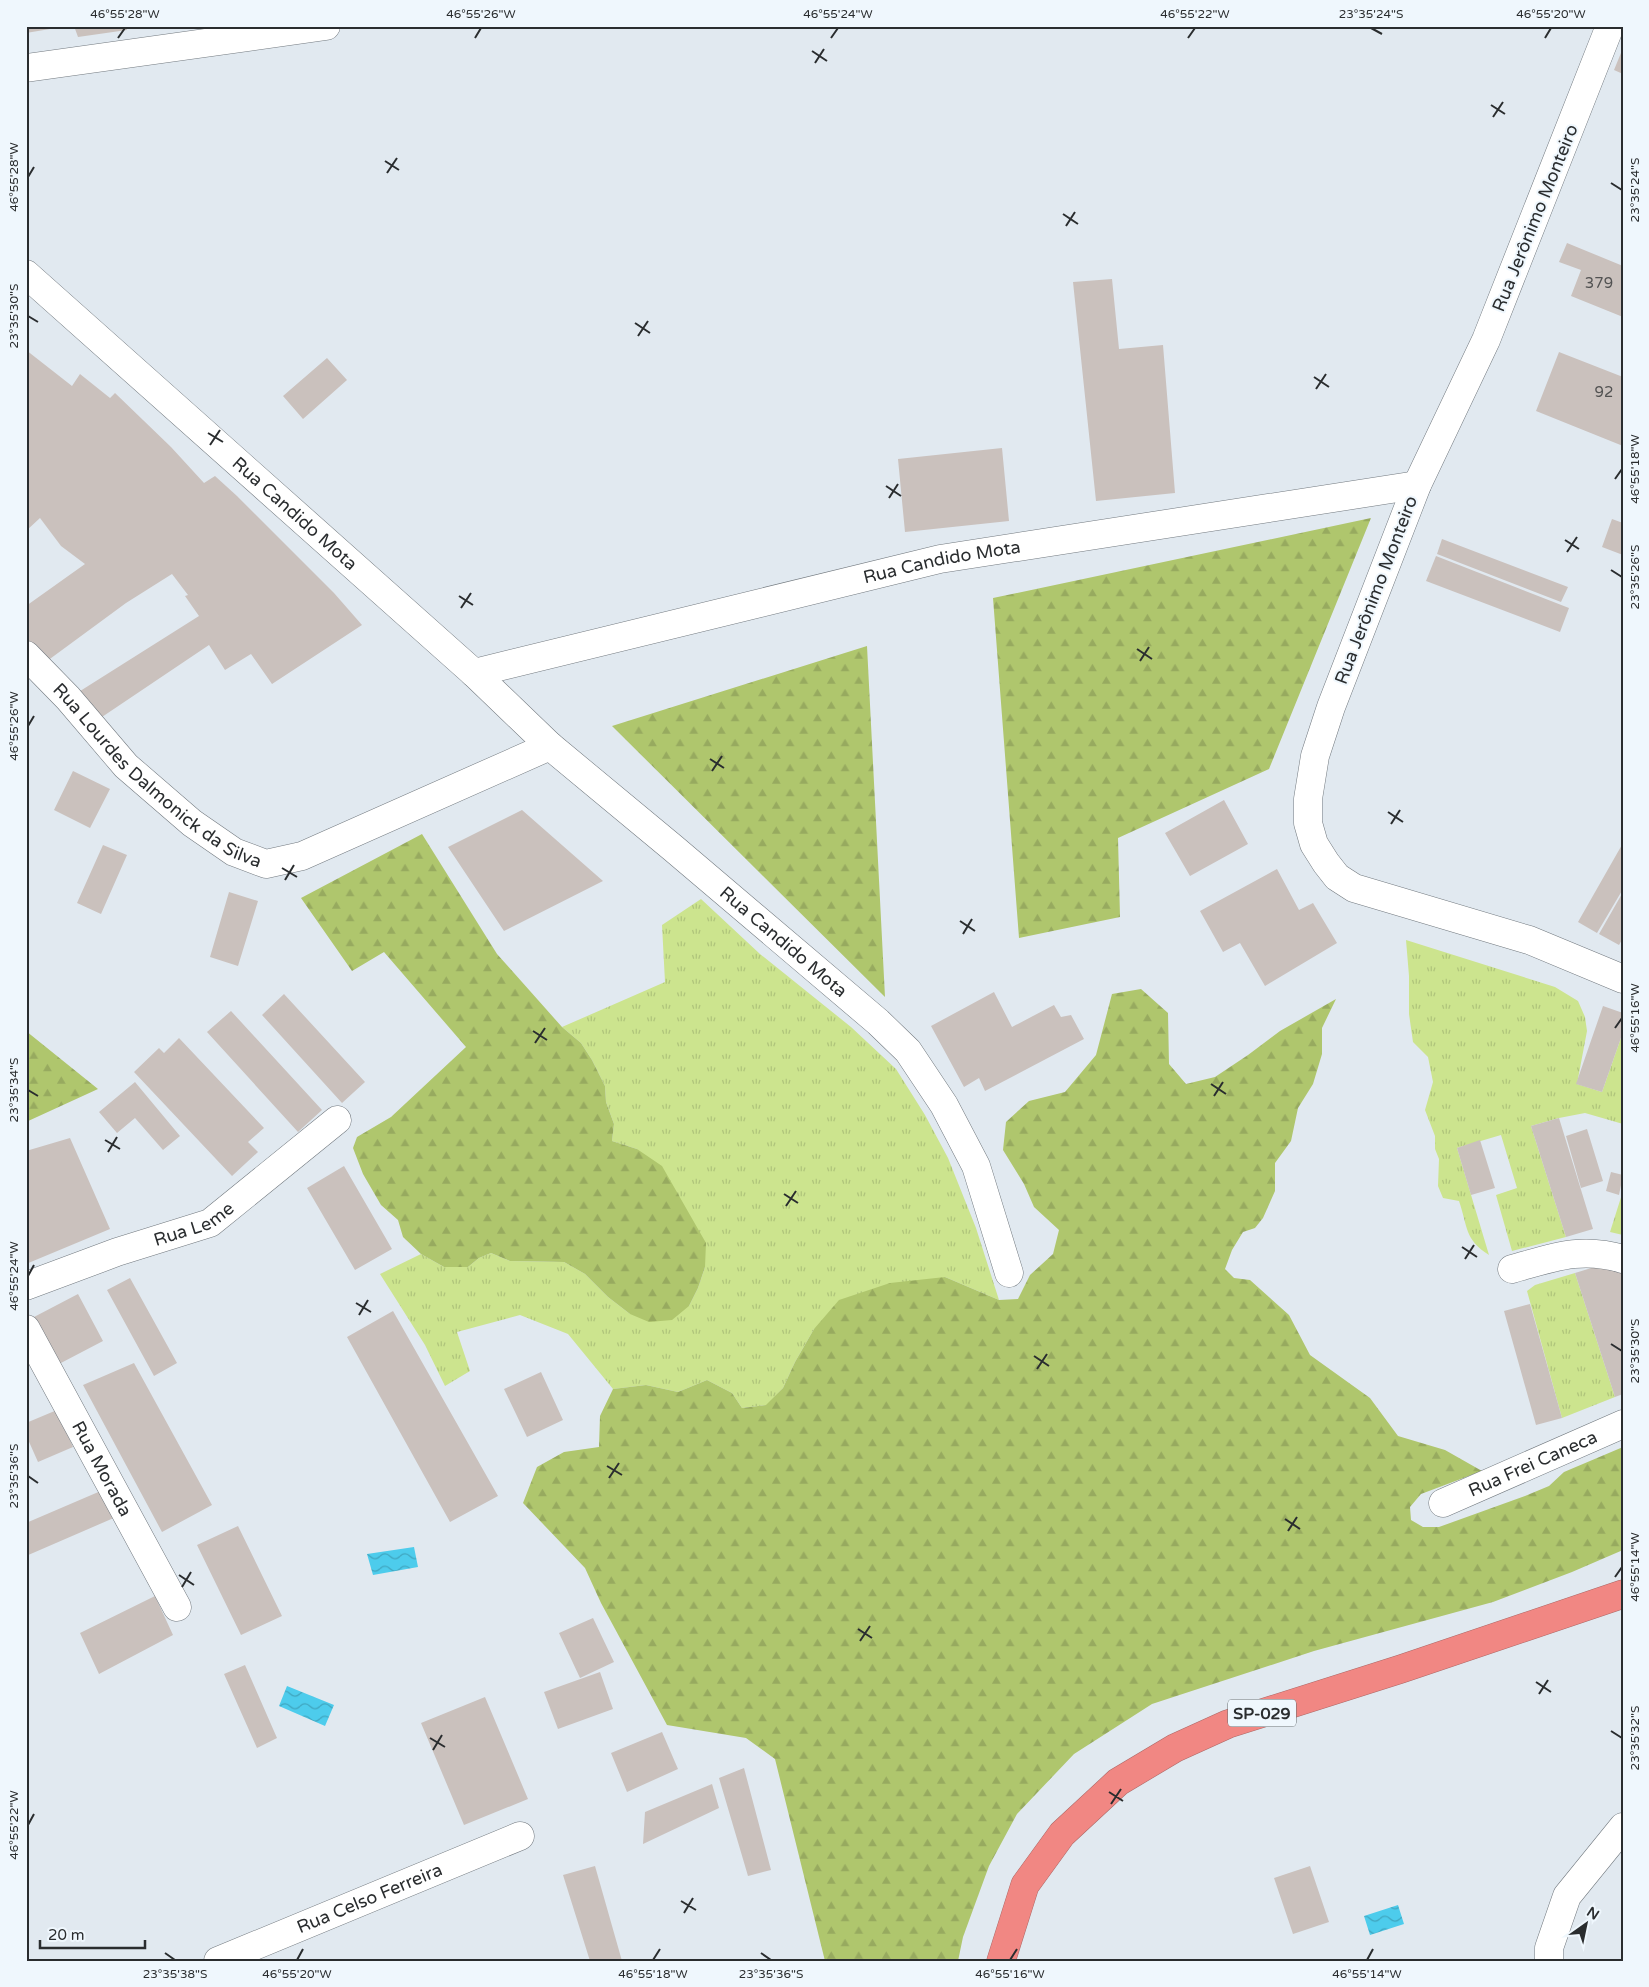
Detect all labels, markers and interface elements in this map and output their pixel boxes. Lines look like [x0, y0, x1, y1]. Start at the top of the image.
text: 46°55'28"W [90, 7, 160, 21]
text: 46°55'26"W [446, 7, 516, 21]
text: 46°55'24"W [803, 7, 873, 21]
text: 46°55'22"W [1160, 7, 1230, 21]
text: 23°35'24"S [1339, 7, 1403, 21]
text: 46°55'20"W [1516, 7, 1586, 21]
street label: Rua Jerônimo Monteiro [1487, 121, 1583, 315]
text: 46°55'28"W [7, 142, 21, 212]
text: 23°35'24"S [1628, 158, 1642, 222]
house number: 379 [1585, 274, 1613, 292]
text: 23°35'30"S [7, 284, 21, 348]
house number: 92 [1595, 383, 1613, 401]
text: 46°55'18"W [1628, 434, 1642, 504]
street label: Rua Candido Mota [228, 452, 362, 575]
street label: Rua Jerônimo Monteiro [1330, 493, 1422, 687]
street label: Rua Candido Mota [861, 536, 1022, 588]
text: 23°35'26"S [1628, 545, 1642, 609]
street label: Rua Lourdes Dalmonick da Silva [49, 678, 265, 872]
text: 46°55'26"W [7, 691, 21, 761]
street label: Rua Candido Mota [715, 882, 852, 1002]
text: 46°55'16"W [1628, 983, 1642, 1053]
text: 23°35'34"S [7, 1058, 21, 1122]
street label: Rua Leme [151, 1197, 238, 1251]
text: 46°55'24"W [7, 1241, 21, 1311]
text: 23°35'30"S [1628, 1319, 1642, 1383]
street label: Rua Morada [67, 1417, 137, 1520]
street label: Rua Frei Caneca [1465, 1426, 1601, 1502]
text: 23°35'36"S [7, 1444, 21, 1508]
text: 46°55'14"W [1628, 1532, 1642, 1602]
road number: SP-029 [1228, 1700, 1296, 1726]
text: 23°35'32"S [1628, 1706, 1642, 1770]
text: 46°55'22"W [7, 1790, 21, 1860]
street label: Rua Celso Ferreira [293, 1858, 446, 1938]
north arrow [1562, 1900, 1612, 1950]
text: N [1583, 1903, 1602, 1924]
scale bar [40, 1917, 145, 1949]
text: 20 m [48, 1926, 85, 1944]
text: 23°35'38"S [143, 1967, 207, 1981]
text: 46°55'20"W [262, 1967, 332, 1981]
text: 46°55'18"W [618, 1967, 688, 1981]
text: 23°35'36"S [739, 1967, 803, 1981]
text: 46°55'16"W [975, 1967, 1045, 1981]
text: 46°55'14"W [1332, 1967, 1402, 1981]

